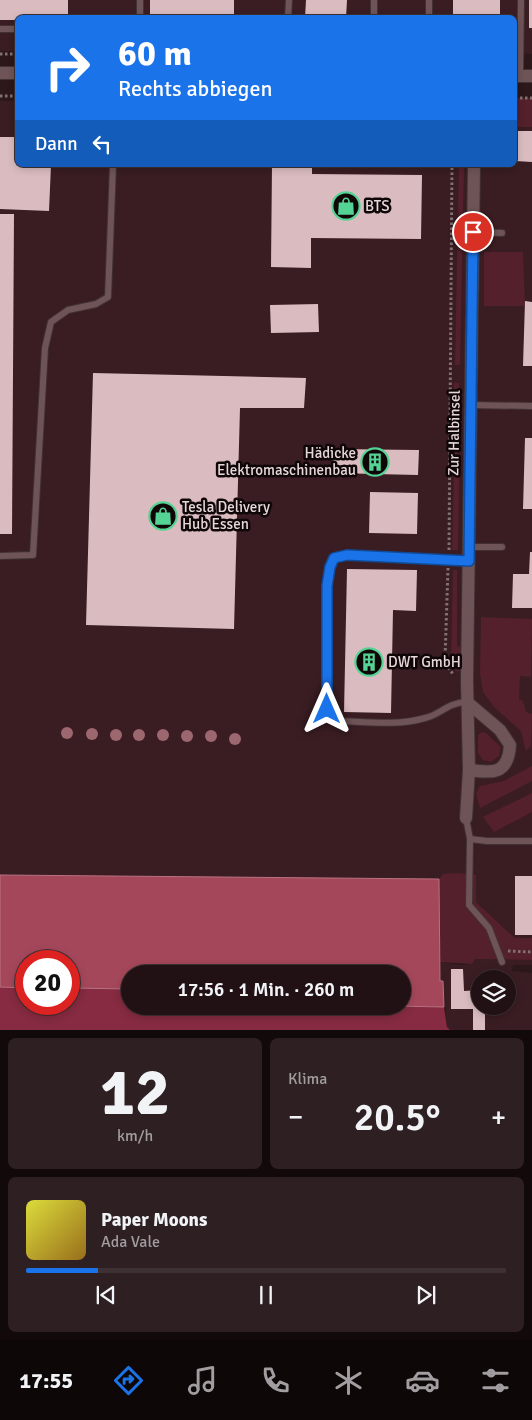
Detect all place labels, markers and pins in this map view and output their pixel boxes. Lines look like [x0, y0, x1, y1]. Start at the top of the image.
shop icon: BTS [331, 191, 361, 221]
place label: BTS [365, 197, 389, 215]
pin [452, 211, 494, 253]
place label: Hädicke Elektromaschinenbau [217, 444, 356, 479]
building icon: Hädicke Elektromaschinenbau [360, 447, 390, 477]
place label: Tesla Delivery Hub Essen [182, 498, 270, 533]
shop icon: Tesla Delivery Hub Essen [148, 501, 178, 531]
building icon: DWT GmbH [354, 647, 384, 677]
place label: DWT GmbH [388, 653, 461, 671]

